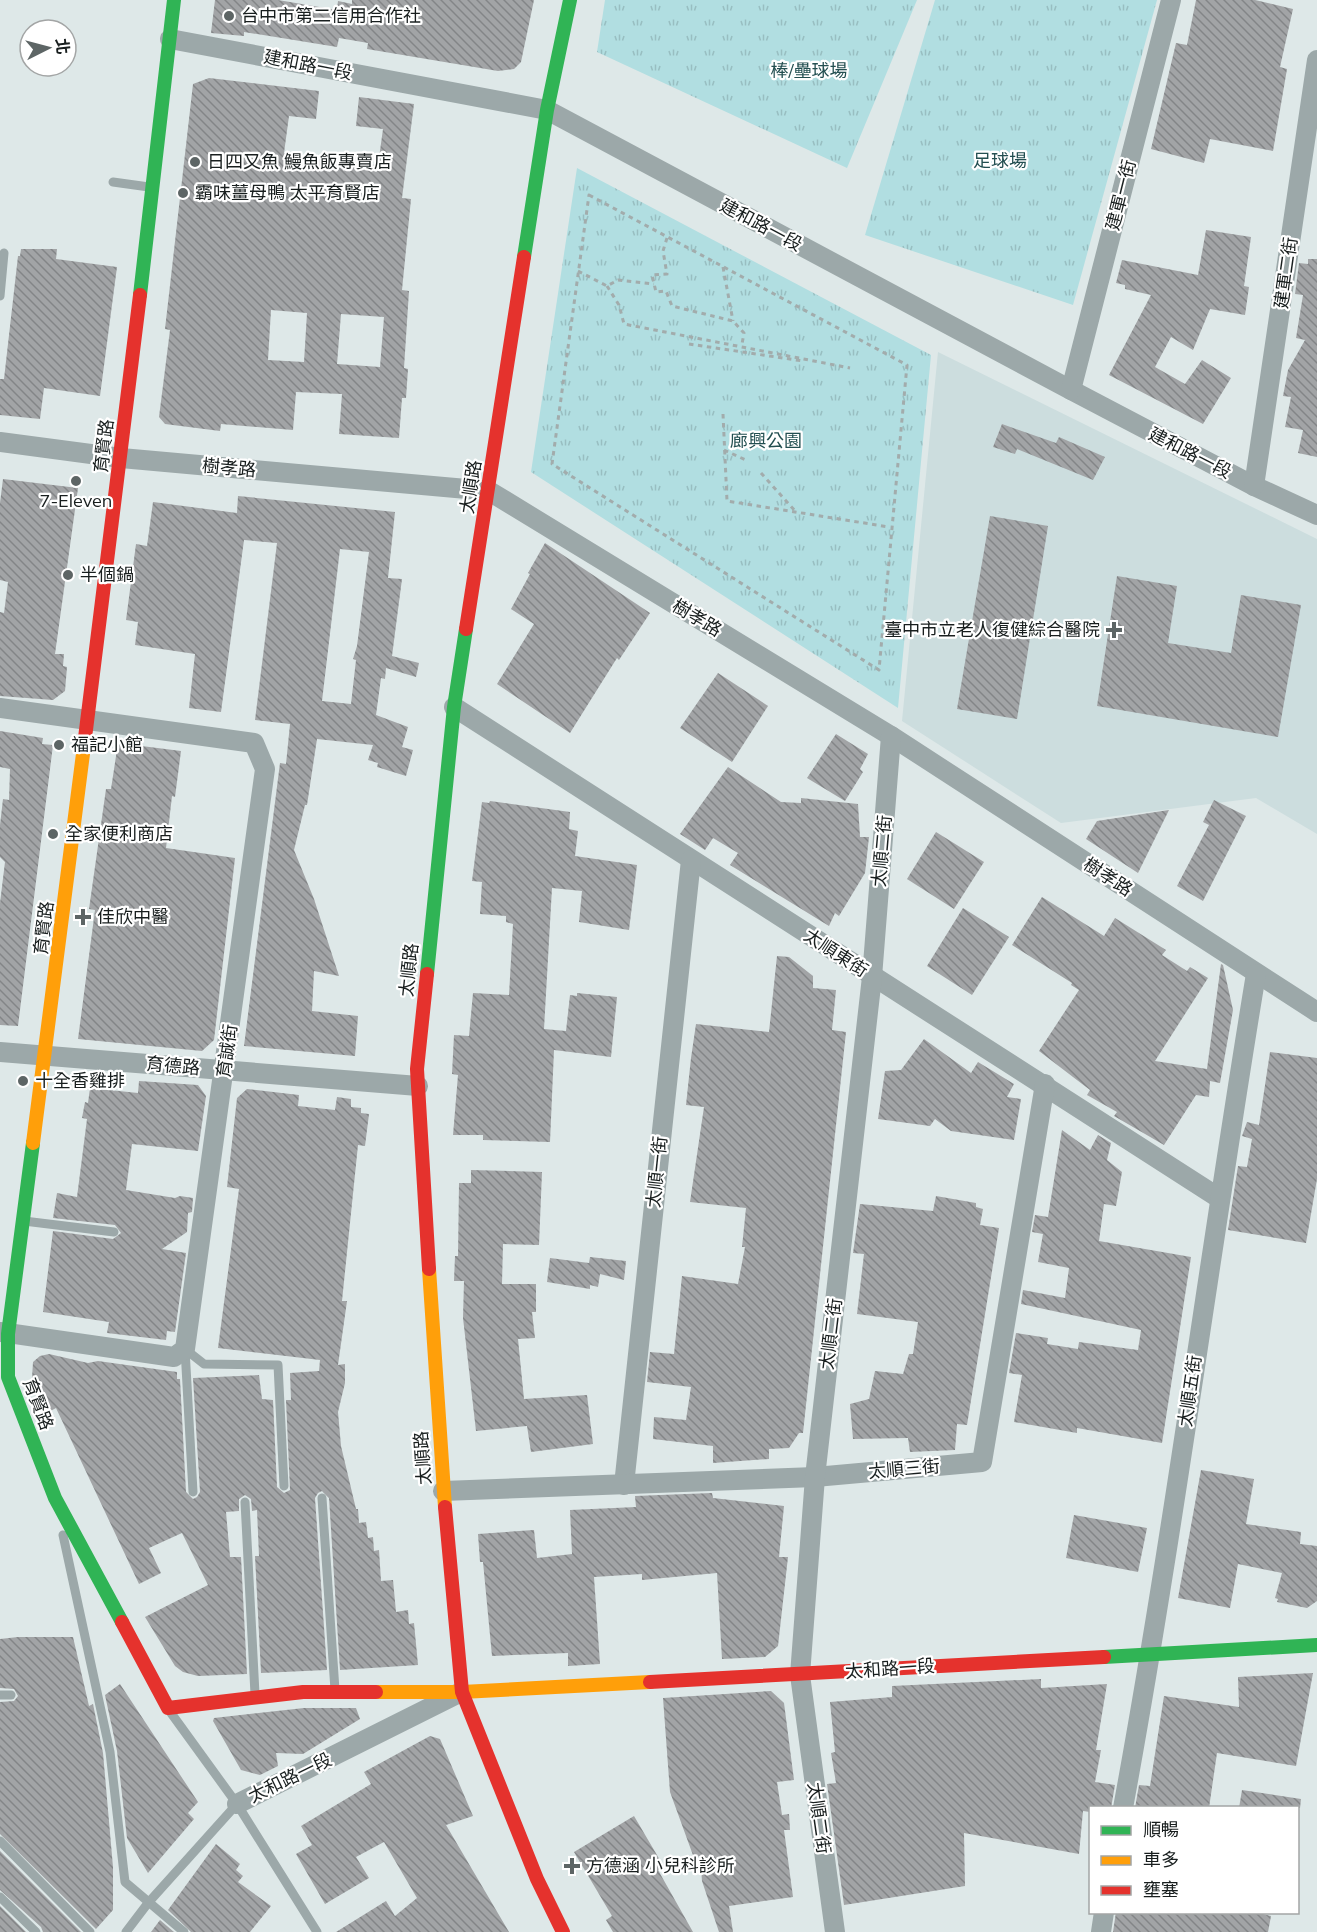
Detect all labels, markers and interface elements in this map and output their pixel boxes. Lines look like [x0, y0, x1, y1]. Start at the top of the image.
place label: 台中市第二信用合作社 [241, 4, 421, 27]
marker: 台中市第二信用合作社 [222, 9, 236, 23]
north arrow [18, 18, 78, 78]
text: 北 [52, 37, 74, 55]
street label: 建和路一段 [262, 45, 354, 84]
park label: 棒/壘球場 [770, 59, 848, 82]
park label: 足球場 [973, 149, 1027, 172]
place label: 日四又魚 鰻魚飯專賣店 [207, 150, 392, 173]
marker: 日四又魚 鰻魚飯專賣店 [188, 155, 202, 169]
street label: 建軍一街 [1101, 157, 1140, 233]
place label: 霸味薑母鴨 太平育賢店 [195, 181, 380, 204]
marker: 霸味薑母鴨 太平育賢店 [176, 186, 190, 200]
street label: 建和路一段 [716, 193, 806, 256]
street label: 建軍二街 [1269, 236, 1302, 310]
street label: 育賢路 [89, 418, 118, 474]
street label: 建和路一段 [1145, 422, 1236, 483]
park label: 廊興公園 [730, 429, 802, 452]
street label: 樹孝路 [201, 454, 257, 481]
street label: 太順路 [455, 458, 486, 515]
marker: 7-Eleven [69, 474, 83, 488]
place label: 7-Eleven [40, 489, 112, 512]
place label: 半個鍋 [80, 563, 134, 586]
marker: 半個鍋 [61, 568, 75, 582]
street label: 樹孝路 [668, 594, 726, 641]
place label: 臺中市立老人復健綜合醫院 [884, 618, 1100, 641]
marker: 臺中市立老人復健綜合醫院 [1105, 621, 1123, 639]
place label: 福記小館 [71, 733, 143, 756]
marker: 福記小館 [52, 738, 66, 752]
street label: 太順二街 [867, 814, 896, 888]
place label: 全家便利商店 [65, 822, 173, 845]
marker: 全家便利商店 [46, 827, 60, 841]
street label: 樹孝路 [1079, 852, 1137, 901]
street label: 育賢路 [29, 900, 58, 956]
place label: 佳欣中醫 [97, 905, 169, 928]
marker: 佳欣中醫 [74, 908, 92, 926]
street label: 太順東街 [800, 923, 873, 982]
street label: 太順路 [394, 942, 423, 998]
street label: 育誠街 [211, 1023, 242, 1079]
street label: 育德路 [145, 1052, 201, 1079]
place label: 十全香雞排 [35, 1069, 125, 1092]
marker: 十全香雞排 [16, 1074, 30, 1088]
street label: 太順一街 [641, 1135, 672, 1209]
street label: 太順二街 [815, 1297, 846, 1371]
street label: 太順五街 [1173, 1354, 1206, 1428]
street label: 育賢路 [18, 1374, 59, 1433]
street label: 太順路 [409, 1430, 436, 1486]
street label: 太順三街 [867, 1454, 941, 1483]
street label: 太和路一段 [844, 1654, 936, 1683]
street label: 太和路一段 [244, 1747, 335, 1808]
street label: 太順二街 [803, 1781, 836, 1855]
legend [1089, 1806, 1299, 1914]
text: 順暢 [1143, 1818, 1179, 1841]
text: 車多 [1143, 1848, 1179, 1871]
place label: 方德涵 小兒科診所 [586, 1854, 735, 1877]
marker: 方德涵 小兒科診所 [563, 1857, 581, 1875]
text: 壅塞 [1143, 1878, 1179, 1901]

